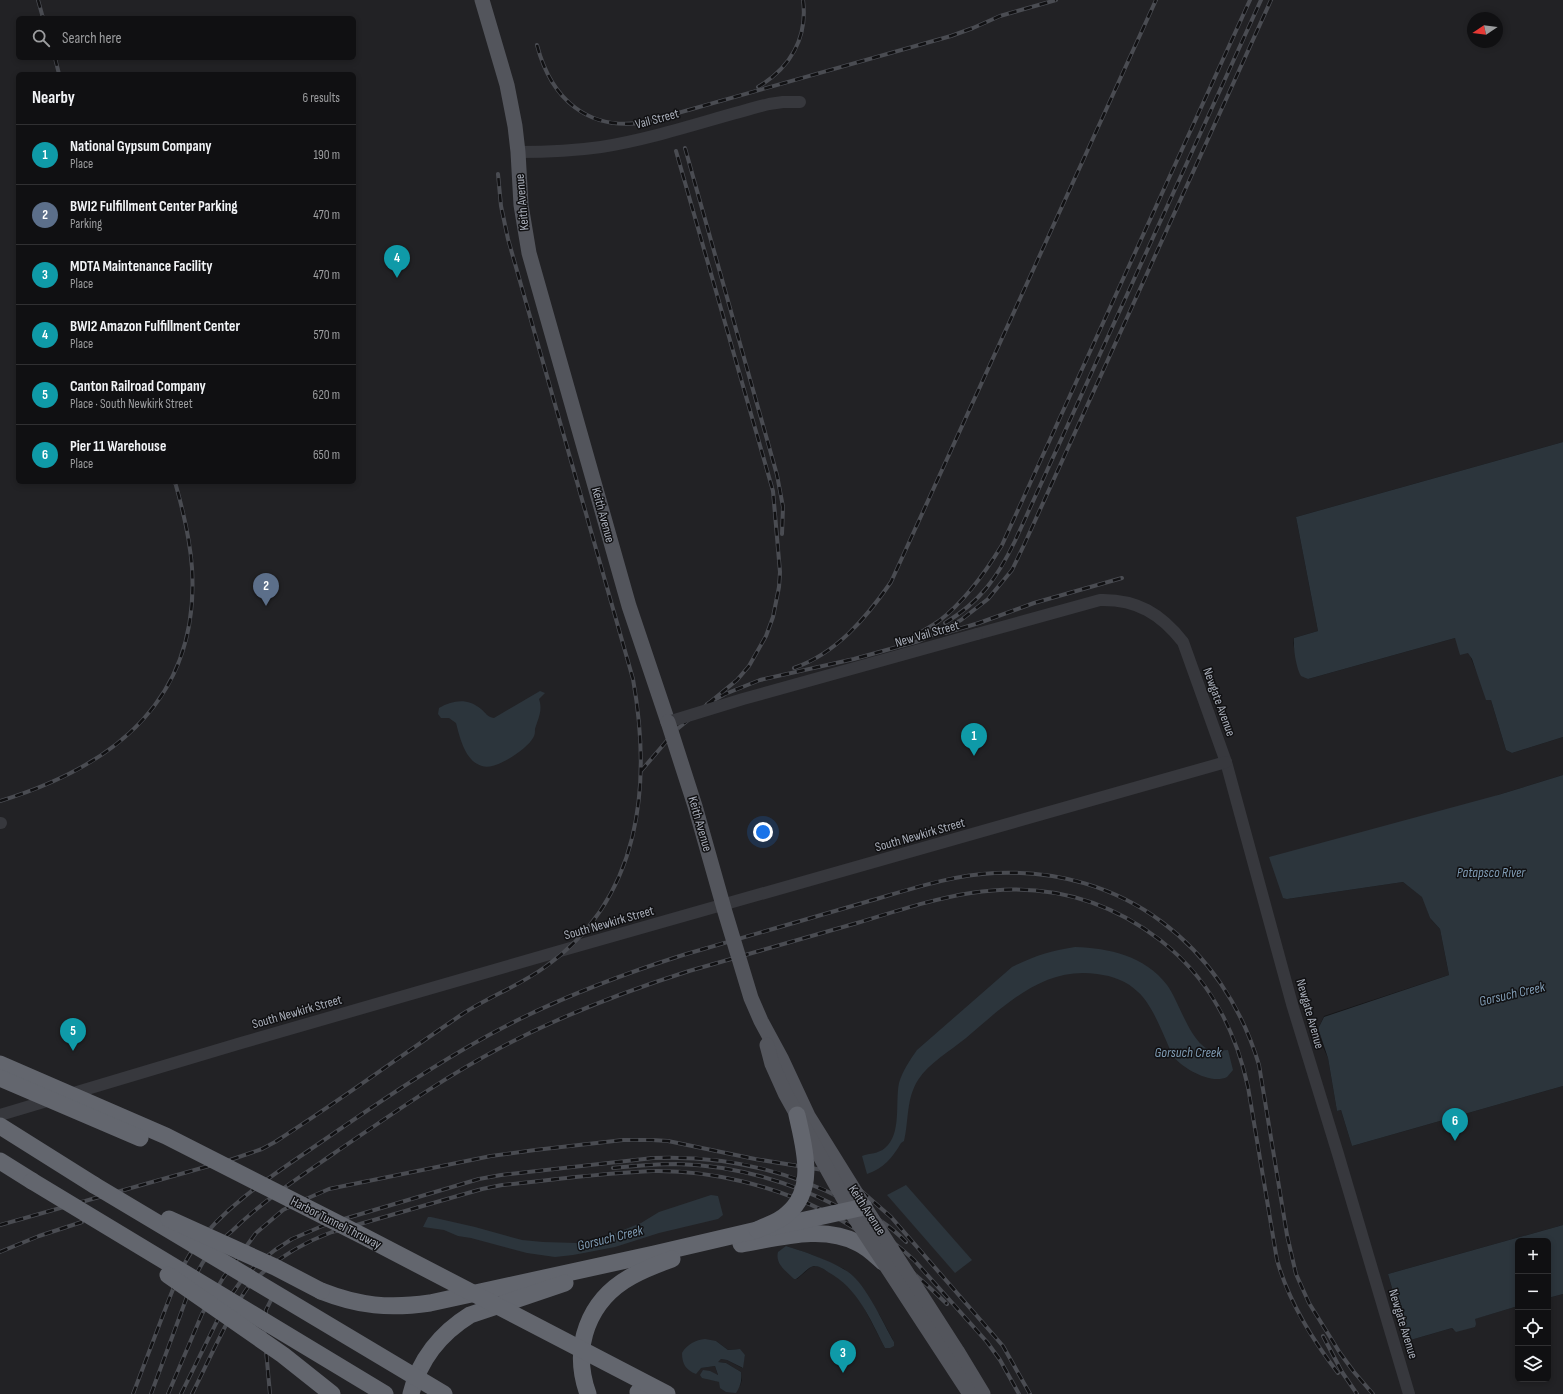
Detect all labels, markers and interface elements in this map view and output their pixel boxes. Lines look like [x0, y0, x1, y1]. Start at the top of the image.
north arrow [1467, 12, 1503, 48]
search box [16, 16, 356, 60]
icon: search [30, 27, 52, 49]
text: Search here [62, 29, 122, 48]
text: Nearby [32, 88, 75, 108]
text: 6 results [302, 90, 340, 106]
street label: Vail Street [633, 105, 681, 133]
text: National Gypsum Company [70, 137, 212, 156]
text: 1 [42, 147, 48, 163]
text: 190 m [313, 147, 340, 163]
text: Place [70, 156, 93, 172]
street label: Keith Avenue [512, 173, 532, 231]
text: BWI2 Fulfillment Center Parking [70, 197, 238, 216]
text: 2 [42, 207, 48, 223]
text: 470 m [313, 207, 340, 223]
text: Parking [70, 216, 102, 232]
pin: 4 [384, 245, 410, 278]
text: MDTA Maintenance Facility [70, 257, 212, 276]
text: 3 [42, 267, 48, 283]
text: 470 m [313, 267, 340, 283]
text: Place [70, 276, 93, 292]
text: BWI2 Amazon Fulfillment Center [70, 317, 240, 336]
text: 4 [42, 327, 48, 343]
text: 570 m [313, 327, 340, 343]
text: Place [70, 336, 93, 352]
text: Canton Railroad Company [70, 377, 206, 396]
text: 5 [42, 387, 48, 403]
text: 620 m [313, 387, 340, 403]
text: Place · South Newkirk Street [70, 396, 193, 412]
text: Pier 11 Warehouse [70, 437, 166, 456]
text: 6 [42, 447, 48, 463]
text: 650 m [313, 447, 340, 463]
text: Place [70, 456, 93, 472]
street label: Keith Avenue [588, 486, 618, 544]
pin: 2 [253, 573, 279, 606]
street label: New Vail Street [893, 617, 961, 651]
street label: Newgate Avenue [1199, 666, 1239, 738]
pin: 1 [961, 723, 987, 756]
street label: Keith Avenue [684, 795, 716, 853]
street label: South Newkirk Street [873, 815, 967, 855]
your location [753, 822, 773, 842]
water label: Patapsco River [1457, 864, 1526, 881]
street label: South Newkirk Street [562, 903, 656, 943]
street label: Newgate Avenue [1292, 977, 1328, 1051]
water label: Gorsuch Creek [1477, 978, 1547, 1010]
street label: South Newkirk Street [250, 992, 344, 1032]
pin: 5 [60, 1018, 86, 1051]
water label: Gorsuch Creek [1154, 1044, 1222, 1061]
pin: 6 [1442, 1108, 1468, 1141]
street label: Keith Avenue [845, 1182, 889, 1238]
street label: Harbor Tunnel Thruway [288, 1193, 384, 1253]
water label: Gorsuch Creek [575, 1221, 645, 1254]
map controls [1515, 1238, 1551, 1382]
button: + [1515, 1238, 1551, 1274]
button: − [1515, 1274, 1551, 1310]
street label: Newgate Avenue [1385, 1287, 1421, 1361]
button: locate [1515, 1310, 1551, 1346]
pin: 3 [830, 1340, 856, 1373]
button: layers [1515, 1346, 1551, 1382]

